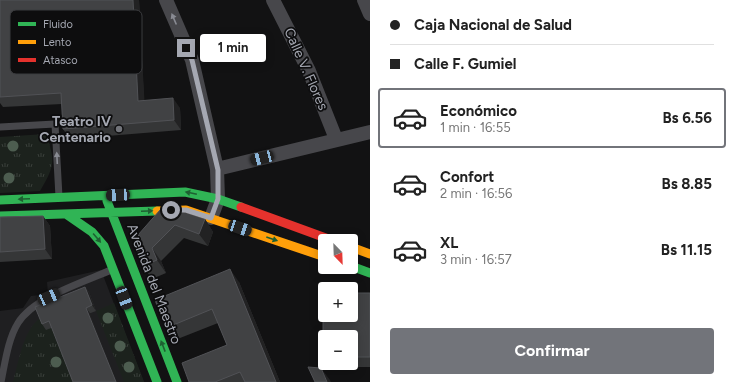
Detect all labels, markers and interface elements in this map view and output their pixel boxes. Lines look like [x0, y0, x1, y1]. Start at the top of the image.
legend [10, 10, 142, 74]
one-way arrow [171, 13, 177, 24]
text: Caja Nacional de Salud [414, 16, 572, 34]
text: Fluido [43, 18, 73, 31]
street label: Calle V. Flores [280, 25, 332, 113]
callout: 1 min [200, 34, 266, 62]
text: Lento [43, 36, 71, 49]
route end [177, 39, 195, 57]
text: 1 min [218, 40, 248, 55]
text: Atasco [43, 54, 78, 67]
text: Calle F. Gumiel [414, 55, 516, 73]
icon: car [392, 100, 428, 136]
text: Económico [440, 102, 517, 120]
text: Bs 6.56 [662, 109, 712, 127]
place label: Teatro IV Centenario [39, 113, 111, 146]
text: 1 min · 16:55 [440, 120, 511, 135]
marker: Teatro IV Centenario [114, 124, 124, 134]
car [249, 149, 275, 167]
one-way arrow [54, 151, 60, 164]
icon: car [392, 166, 428, 202]
text: Confort [440, 168, 494, 186]
text: Bs 8.85 [661, 175, 712, 193]
text: 2 min · 16:56 [440, 186, 512, 201]
car [106, 188, 130, 202]
one-way arrow [184, 190, 197, 196]
one-way arrow [17, 196, 30, 202]
route start [162, 201, 180, 219]
one-way arrow [141, 208, 154, 214]
car [227, 218, 253, 238]
street label: Avenida del Maestro [123, 221, 185, 347]
one-way arrow [92, 232, 101, 243]
icon: car [392, 232, 428, 268]
north arrow [318, 234, 358, 274]
map controls [318, 234, 358, 370]
text: XL [440, 234, 458, 252]
one-way arrow [267, 236, 279, 242]
text: Bs 11.15 [661, 241, 712, 259]
text: 3 min · 16:57 [440, 252, 512, 267]
button: + [318, 282, 358, 322]
car [114, 285, 134, 311]
car [36, 287, 62, 307]
button: Confirmar [390, 328, 714, 374]
button: − [318, 330, 358, 370]
one-way arrow [160, 339, 166, 351]

